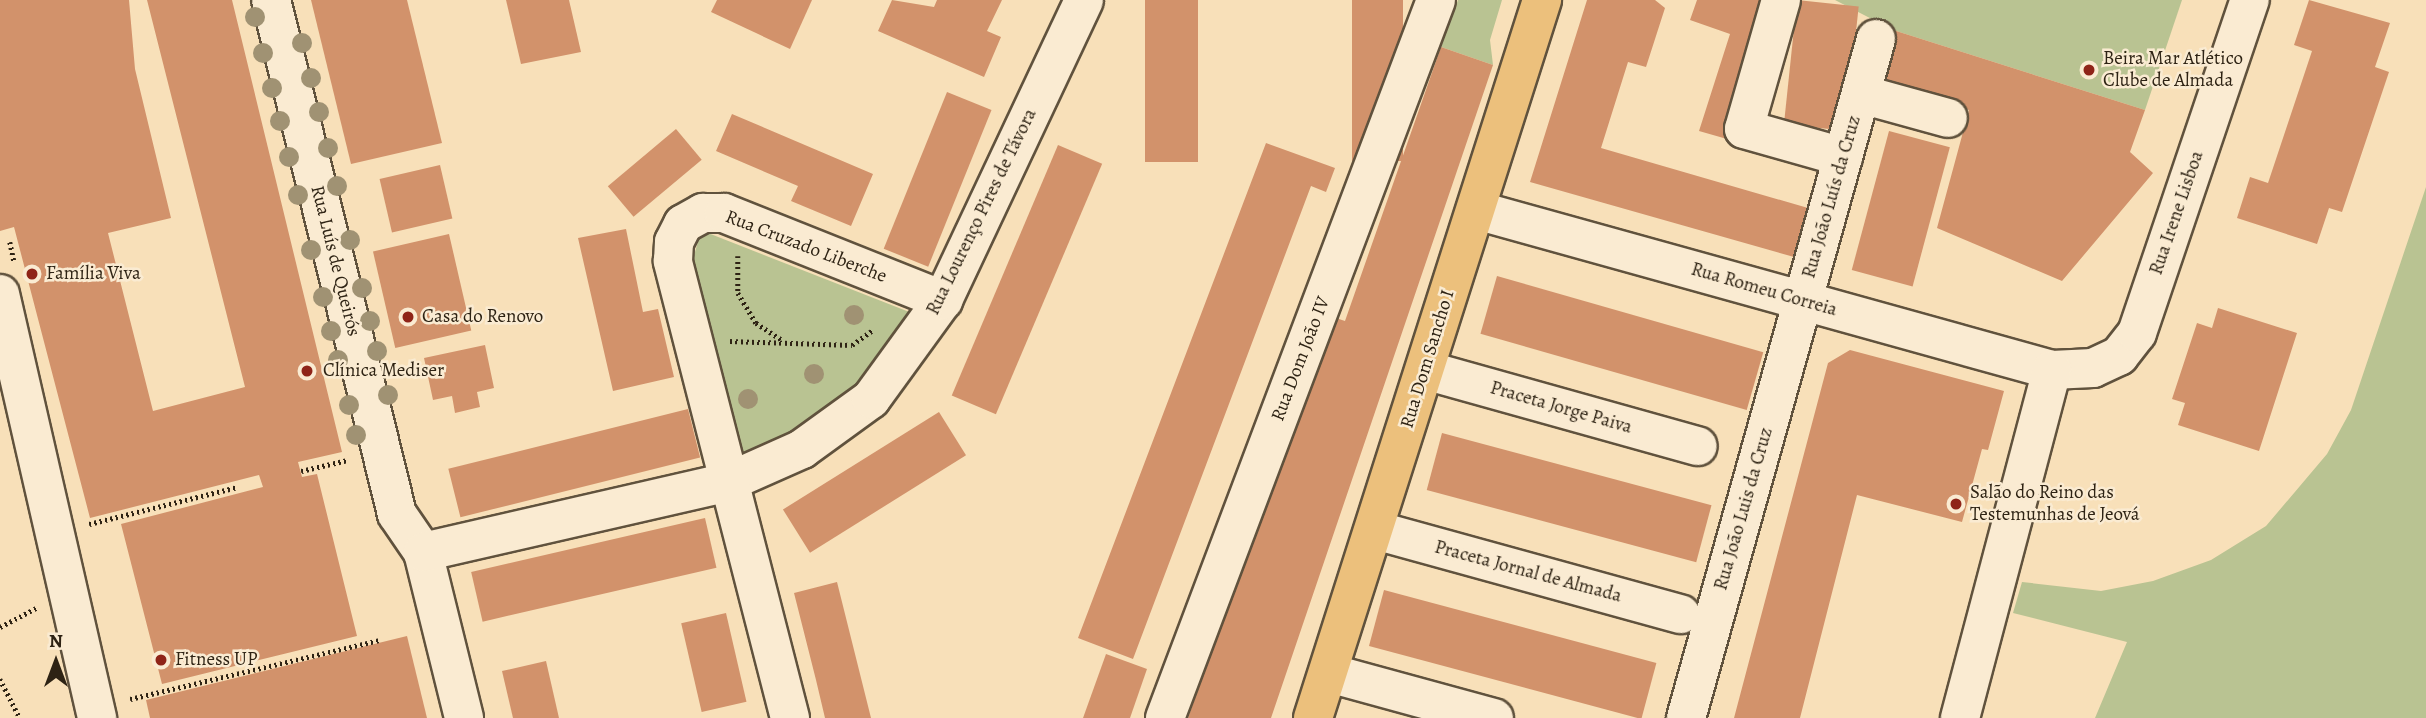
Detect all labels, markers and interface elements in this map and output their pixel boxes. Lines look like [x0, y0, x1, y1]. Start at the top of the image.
place label: Beira Mar Atlético Clube de Almada [2103, 48, 2243, 92]
marker: Beira Mar Atlético Clube de Almada [2081, 62, 2097, 78]
street label: Rua Lourenço Pires de Távora [922, 105, 1042, 319]
street label: Rua João Luís da Cruz [1798, 113, 1866, 281]
street label: Rua Irene Lisboa [2145, 148, 2209, 278]
street label: Rua Luís de Queirós [305, 183, 365, 339]
street label: Rua Cruzado Liberche [722, 206, 890, 288]
street label: Rua Romeu Correia [1688, 258, 1840, 322]
place label: Família Viva [46, 263, 141, 285]
marker: Família Viva [24, 266, 40, 282]
street label: Rua Dom Sancho I [1396, 287, 1460, 431]
street label: Rua Dom João IV [1267, 293, 1335, 425]
place label: Casa do Renovo [422, 306, 543, 328]
marker: Casa do Renovo [400, 309, 416, 325]
place label: Clínica Mediser [323, 360, 444, 382]
marker: Clínica Mediser [297, 361, 317, 381]
street label: Praceta Jorge Paiva [1487, 377, 1635, 439]
street label: Rua João Luis da Cruz [1710, 425, 1778, 593]
place label: Salão do Reino das Testemunhas de Jeová [1970, 482, 2140, 526]
marker: Salão do Reino das Testemunhas de Jeová [1948, 496, 1964, 512]
street label: Praceta Jornal de Almada [1432, 536, 1624, 608]
north arrow [21, 627, 91, 697]
text: N [49, 628, 63, 654]
place label: Fitness UP [175, 649, 257, 671]
marker: Fitness UP [153, 652, 169, 668]

